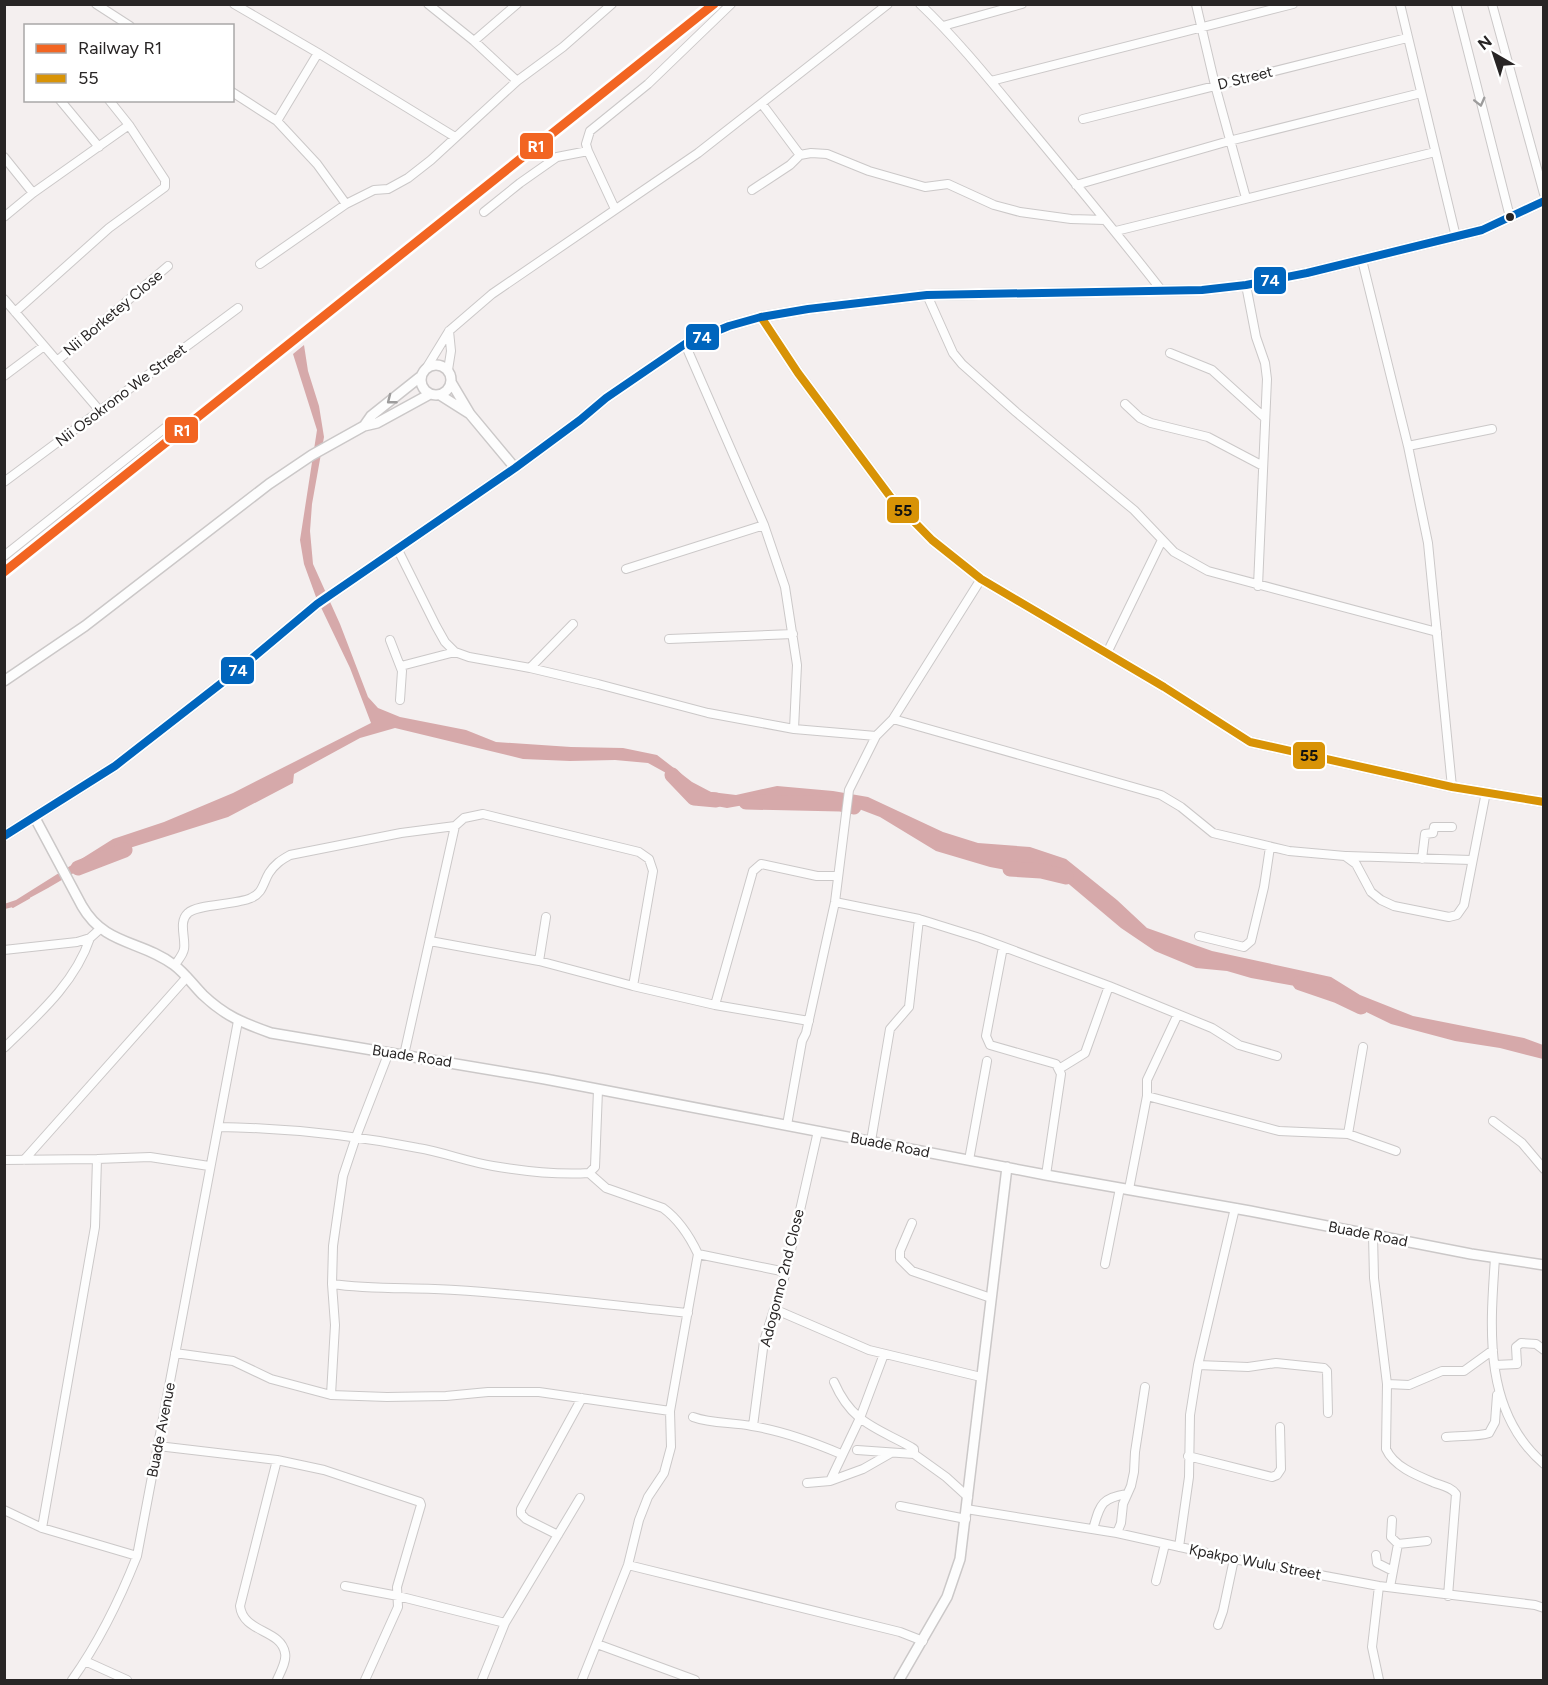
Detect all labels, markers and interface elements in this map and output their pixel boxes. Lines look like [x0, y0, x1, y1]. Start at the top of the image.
legend [24, 24, 234, 102]
north arrow [1464, 24, 1524, 84]
text: N [1474, 31, 1496, 54]
text: Railway R1 [78, 37, 162, 59]
street label: D Street [1216, 62, 1275, 94]
text: 55 [78, 67, 99, 89]
one-way arrow [1473, 97, 1486, 107]
line badge: R1 [519, 132, 554, 160]
text: R1 [527, 137, 545, 156]
unlabelled marker [1504, 211, 1516, 223]
street label: Nii Borketey Close [60, 266, 166, 360]
line badge: 74 [1253, 266, 1287, 295]
text: 74 [1260, 271, 1280, 290]
line badge: 74 [685, 323, 720, 351]
text: 74 [692, 328, 712, 347]
street label: Nii Osokrono We Street [52, 340, 190, 450]
one-way arrow [387, 393, 398, 404]
line badge: R1 [164, 416, 199, 444]
text: R1 [173, 421, 191, 440]
line badge: 55 [886, 496, 920, 524]
text: 55 [894, 501, 912, 520]
line badge: 74 [220, 656, 255, 685]
text: 74 [228, 661, 248, 680]
line badge: 55 [1292, 741, 1326, 770]
text: 55 [1300, 746, 1318, 765]
street label: Buade Road [371, 1041, 453, 1071]
street label: Buade Road [849, 1128, 931, 1162]
street label: Adogonno 2nd Close [756, 1207, 808, 1349]
street label: Buade Road [1327, 1217, 1409, 1251]
street label: Buade Avenue [143, 1381, 179, 1479]
street label: Kpakpo Wulu Street [1187, 1540, 1323, 1584]

